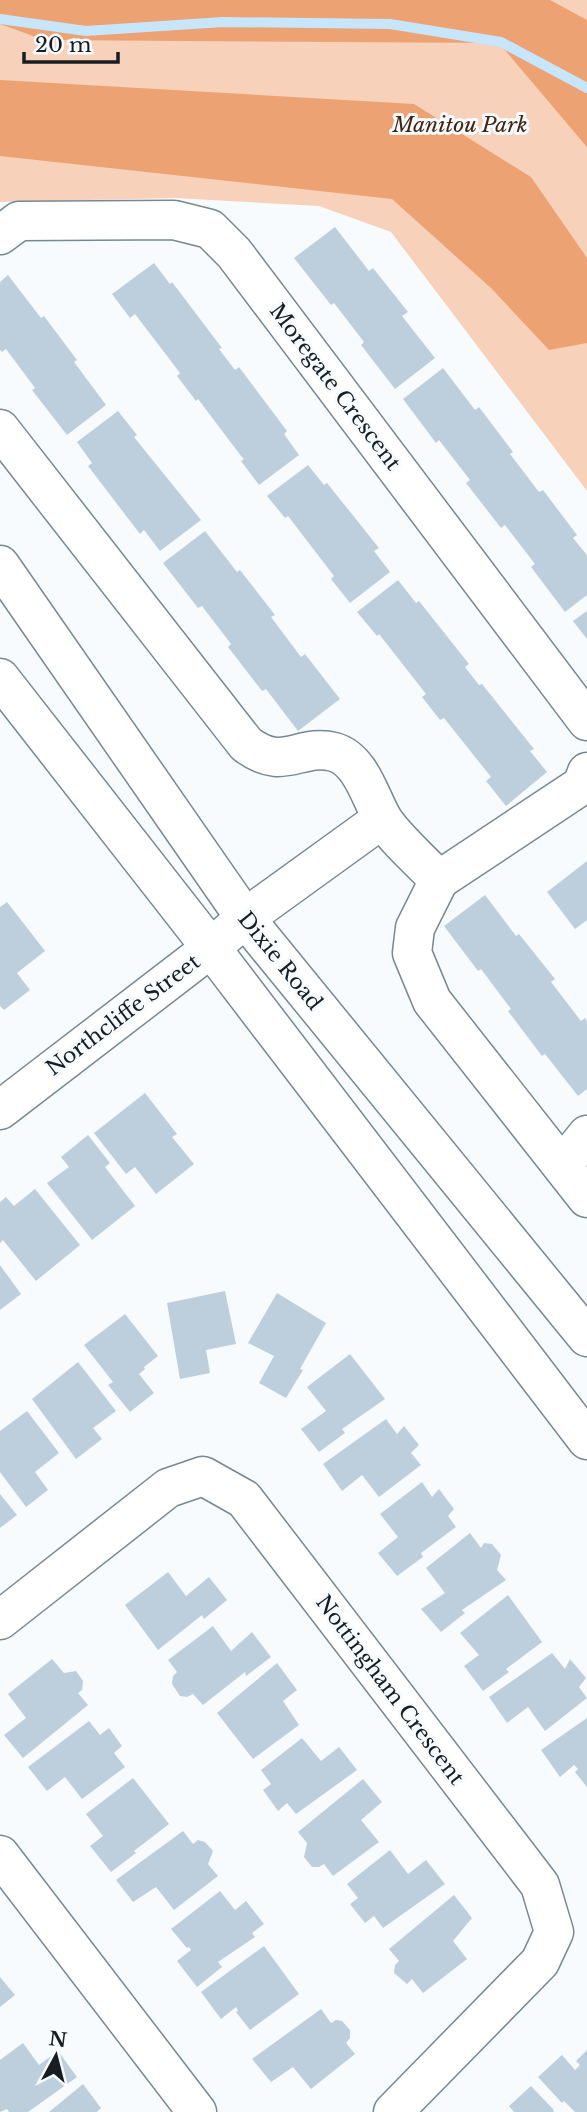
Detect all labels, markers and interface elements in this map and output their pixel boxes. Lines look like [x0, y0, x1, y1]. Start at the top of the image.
scale bar [24, 21, 119, 65]
text: 20 m [35, 32, 92, 58]
park label: Manitou Park [391, 112, 528, 138]
street label: Moregate Crescent [264, 299, 406, 476]
street label: Dixie Road [232, 906, 328, 1016]
street label: Northcliffe Street [41, 949, 205, 1081]
street label: Nottingham Crescent [310, 1590, 470, 1790]
north arrow [21, 2021, 91, 2091]
text: N [48, 2027, 68, 2052]

